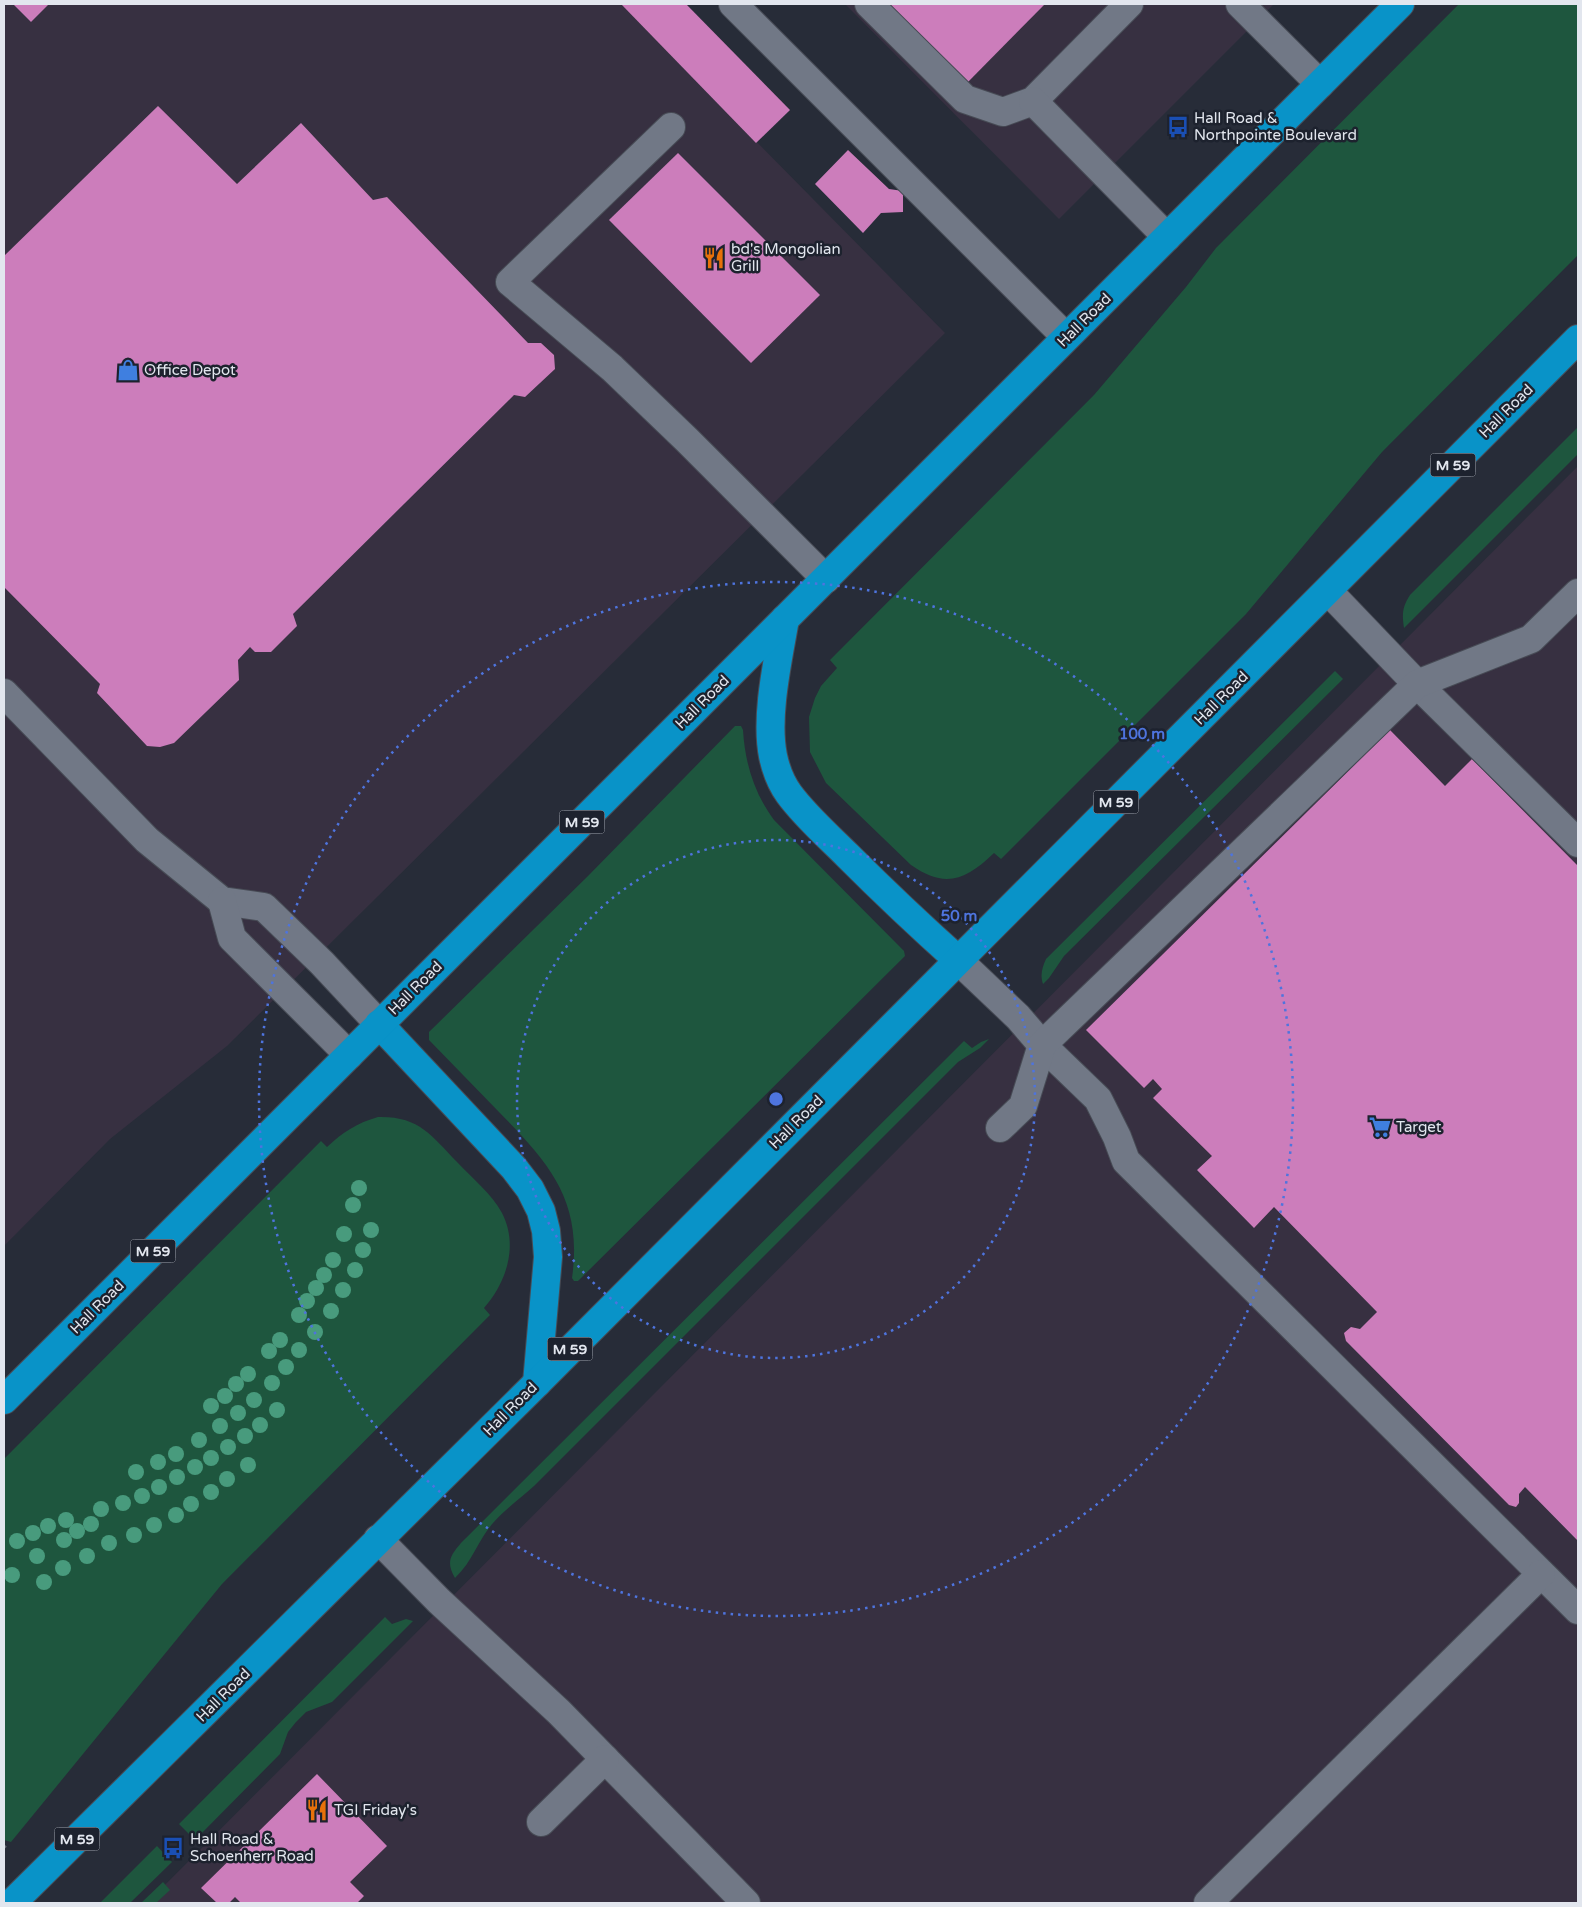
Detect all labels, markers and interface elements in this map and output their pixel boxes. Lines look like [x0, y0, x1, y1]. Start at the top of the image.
place label: Hall Road & Northpointe Boulevard [1194, 109, 1357, 144]
bus stop icon: Hall Road & Northpointe Boulevard [1165, 114, 1191, 140]
place label: bd's Mongolian Grill [731, 240, 841, 275]
restaurant icon: bd's Mongolian Grill [701, 245, 727, 271]
street label: Hall Road [1053, 289, 1115, 351]
shop icon: Office Depot [115, 357, 141, 383]
place label: Office Depot [144, 361, 236, 379]
street label: Hall Road [1475, 380, 1537, 442]
road number: M 59 [1430, 454, 1476, 476]
street label: Hall Road [1190, 667, 1252, 729]
street label: Hall Road [671, 671, 733, 733]
text: 100 m [1119, 725, 1165, 743]
road number: M 59 [1094, 790, 1138, 814]
road number: M 59 [560, 810, 604, 834]
text: 50 m [941, 907, 977, 925]
street label: Hall Road [384, 957, 446, 1019]
centre of rings [767, 1090, 785, 1108]
street label: Hall Road [765, 1091, 827, 1153]
supermarket icon: Target [1367, 1114, 1393, 1140]
place label: Target [1396, 1118, 1442, 1136]
road number: M 59 [130, 1240, 176, 1262]
street label: Hall Road [66, 1276, 128, 1338]
road number: M 59 [548, 1338, 592, 1360]
street label: Hall Road [479, 1378, 541, 1440]
street label: Hall Road [192, 1664, 254, 1726]
restaurant icon: TGI Friday's [304, 1797, 330, 1823]
place label: TGI Friday's [334, 1801, 417, 1819]
road number: M 59 [54, 1828, 100, 1850]
place label: Hall Road & Schoenherr Road [190, 1830, 314, 1865]
bus stop icon: Hall Road & Schoenherr Road [160, 1835, 186, 1861]

